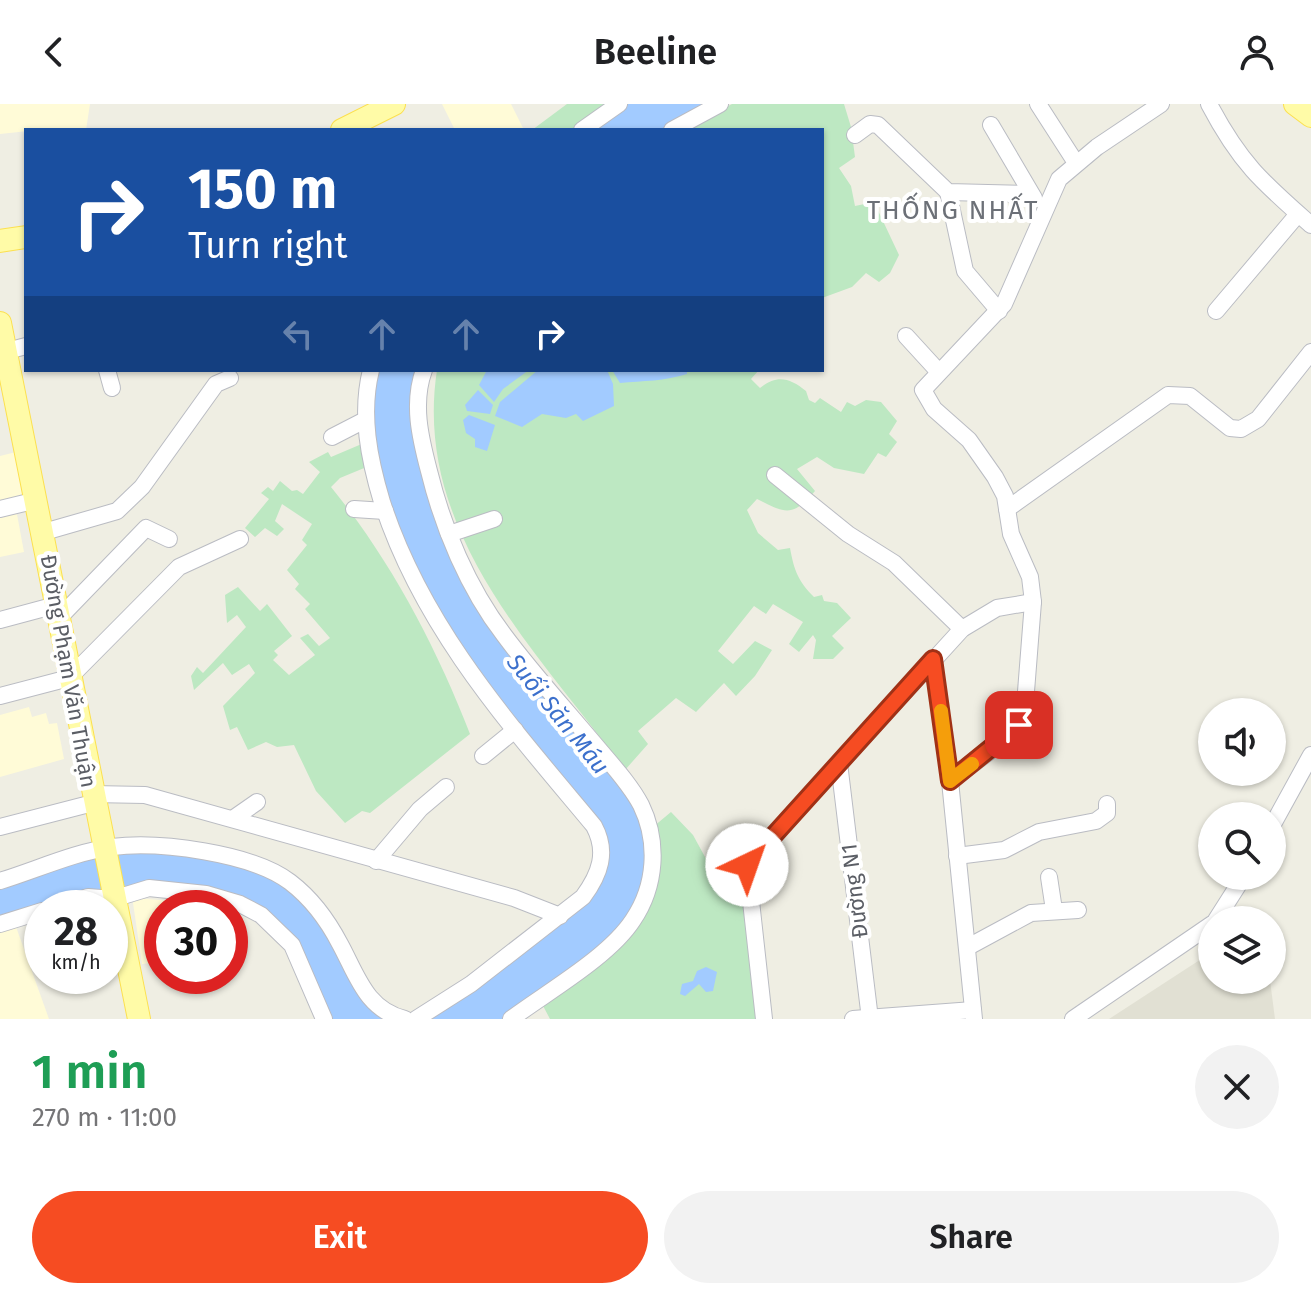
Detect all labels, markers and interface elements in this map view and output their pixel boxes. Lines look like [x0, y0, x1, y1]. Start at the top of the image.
icon: back [32, 30, 76, 74]
text: Beeline [594, 30, 717, 74]
icon: person [1235, 30, 1279, 74]
text: 150 m [188, 156, 337, 223]
icon: right [56, 160, 160, 264]
district label: THỐNG NHẤT [867, 192, 1039, 226]
text: Turn right [188, 224, 348, 268]
icon: left [276, 312, 320, 356]
icon: ahead [360, 312, 404, 356]
icon: ahead [444, 312, 488, 356]
icon: right [528, 312, 572, 356]
street label: Đường Phạm Văn Thuận [35, 552, 102, 790]
water label: Suối Săn Máu [500, 648, 615, 780]
pin [985, 691, 1053, 759]
map controls [1198, 698, 1286, 994]
button: sound [1198, 698, 1286, 786]
icon: arrive [997, 703, 1041, 747]
button: search [1198, 802, 1286, 890]
position arrow [705, 823, 789, 907]
street label: Đường N1 [835, 842, 874, 940]
speed limit sign: 30 [144, 890, 248, 994]
button: layers [1198, 906, 1286, 994]
text: 28 [54, 908, 98, 956]
text: km/h [51, 950, 101, 974]
text: 1 min [32, 1043, 148, 1101]
button: close [1195, 1045, 1279, 1129]
text: 270 m · 11:00 [32, 1102, 177, 1133]
button: Exit [32, 1191, 648, 1283]
button: Share [664, 1191, 1279, 1283]

